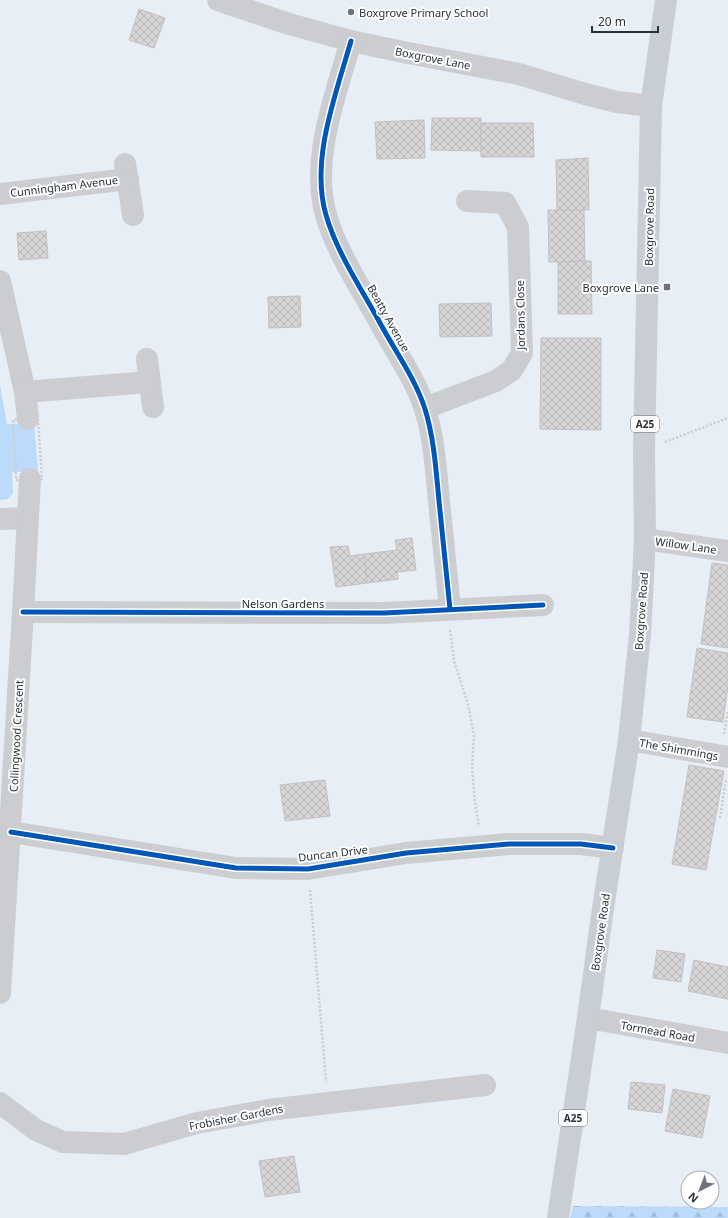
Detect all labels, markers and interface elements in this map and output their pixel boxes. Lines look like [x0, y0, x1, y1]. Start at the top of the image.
place label: Boxgrove Primary School [359, 5, 488, 20]
marker: Boxgrove Primary School [346, 7, 356, 17]
scale bar [592, 8, 658, 34]
text: 20 m [598, 13, 626, 30]
street label: Boxgrove Lane [394, 43, 472, 73]
street label: Cunningham Avenue [9, 172, 119, 200]
street label: Boxgrove Road [641, 188, 657, 266]
street label: Jordans Close [512, 280, 528, 351]
place label: Boxgrove Lane [582, 280, 659, 295]
street label: Beatty Avenue [364, 282, 414, 354]
marker: Boxgrove Lane [662, 282, 672, 292]
road number: A25 [631, 416, 659, 432]
street label: Willow Lane [654, 533, 718, 557]
street label: Boxgrove Road [631, 572, 651, 650]
street label: Nelson Gardens [242, 596, 324, 611]
street label: Collingwood Crescent [6, 680, 26, 792]
street label: The Shimmings [638, 735, 720, 763]
street label: Duncan Drive [297, 841, 369, 865]
street label: Boxgrove Road [587, 892, 613, 972]
street label: Tormead Road [620, 1017, 696, 1045]
street label: Frobisher Gardens [188, 1101, 284, 1133]
road number: A25 [559, 1110, 587, 1126]
north arrow [680, 1170, 720, 1210]
text: N [685, 1189, 701, 1206]

